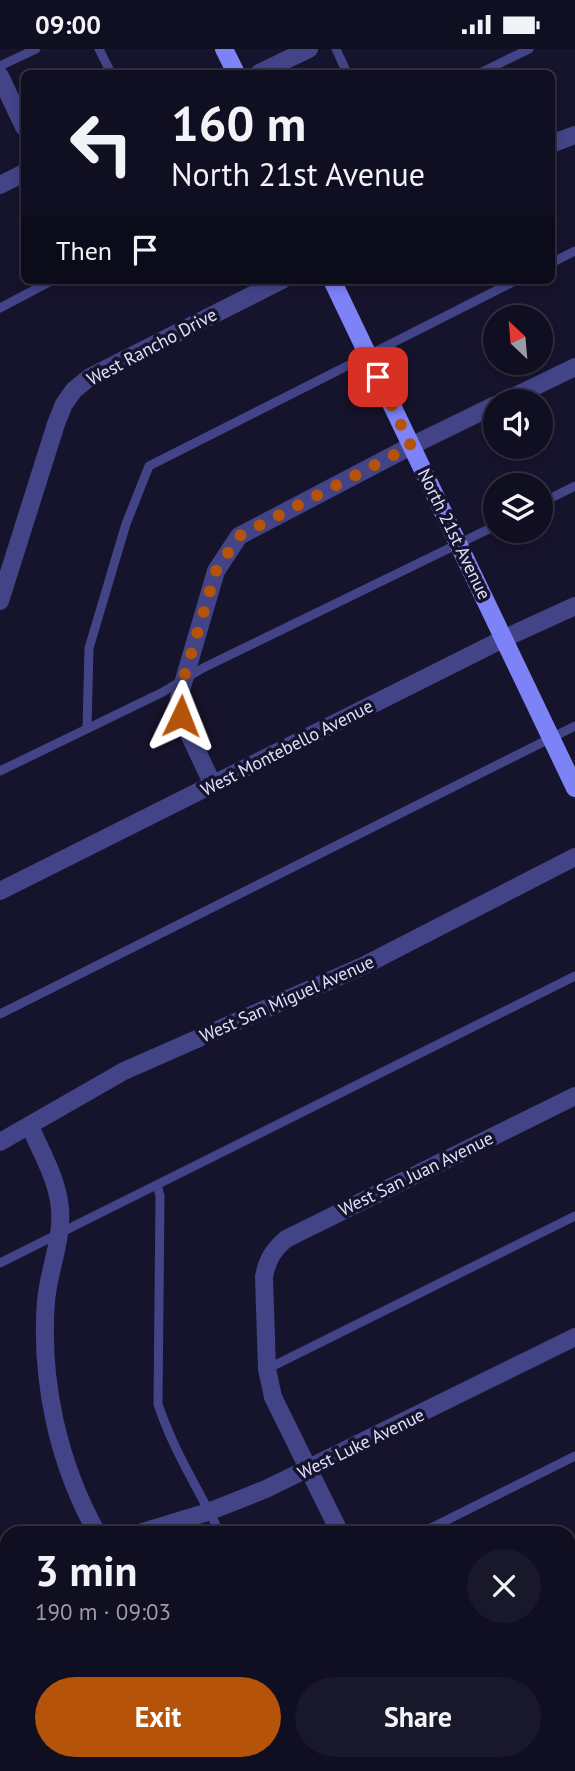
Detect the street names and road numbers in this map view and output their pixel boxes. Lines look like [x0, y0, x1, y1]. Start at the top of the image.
street label: West Rancho Drive [83, 303, 221, 390]
street label: North 21st Avenue [413, 465, 496, 603]
street label: West Montebello Avenue [197, 694, 377, 801]
street label: West San Miguel Avenue [196, 950, 377, 1047]
street label: West San Juan Avenue [335, 1126, 497, 1221]
street label: West Luke Avenue [294, 1403, 428, 1484]

